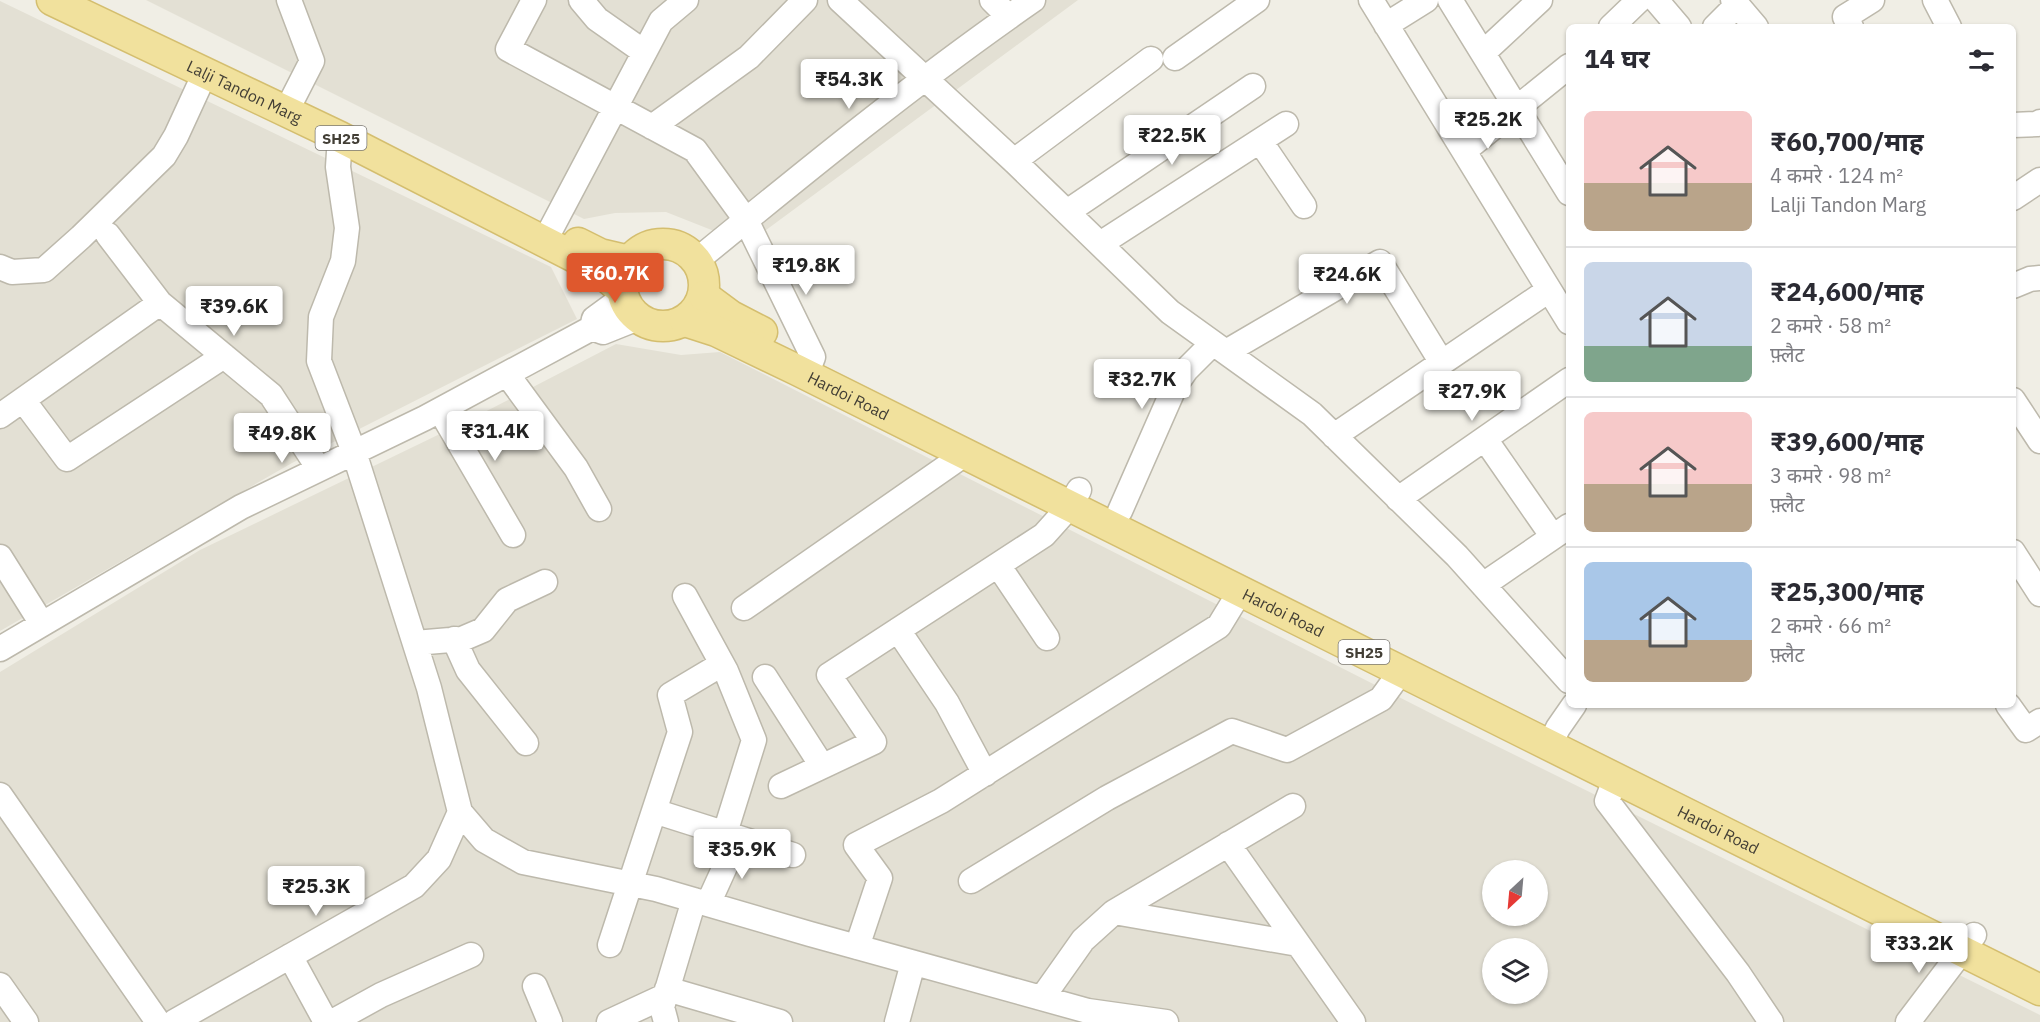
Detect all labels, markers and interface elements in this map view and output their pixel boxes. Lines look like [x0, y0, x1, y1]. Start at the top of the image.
text: 14 घर [1584, 41, 1650, 75]
icon: filters [1965, 44, 1998, 77]
street label: Lalji Tandon Marg [184, 56, 306, 128]
pin: ₹54.3K [800, 59, 898, 110]
text: ₹54.3K [815, 65, 883, 92]
pin: ₹25.2K [1439, 99, 1537, 150]
text: ₹25.2K [1454, 105, 1522, 132]
pin: ₹22.5K [1123, 115, 1221, 166]
text: ₹22.5K [1138, 121, 1206, 148]
text: ₹60,700/माह [1770, 124, 1924, 158]
road number: SH25 [316, 126, 366, 150]
icon: home [1632, 135, 1704, 207]
text: 4 कमरे · 124 m² [1770, 162, 1903, 189]
text: Lalji Tandon Marg [1770, 191, 1926, 218]
pin: ₹19.8K [757, 245, 855, 296]
text: ₹19.8K [772, 251, 840, 278]
pin: ₹60.7K [566, 253, 664, 304]
pin: ₹24.6K [1298, 254, 1396, 305]
text: ₹60.7K [581, 259, 649, 286]
text: ₹24.6K [1313, 260, 1381, 287]
text: ₹24,600/माह [1770, 274, 1924, 308]
pin: ₹39.6K [185, 286, 283, 337]
icon: home [1632, 286, 1704, 358]
text: ₹39.6K [200, 292, 268, 319]
text: 2 कमरे · 58 m² [1770, 312, 1891, 339]
text: फ़्लैट [1770, 341, 1805, 368]
pin: ₹32.7K [1093, 359, 1191, 410]
text: ₹32.7K [1108, 365, 1176, 392]
street label: Hardoi Road [804, 367, 893, 424]
pin: ₹27.9K [1423, 371, 1521, 422]
text: ₹27.9K [1438, 377, 1506, 404]
pin: ₹31.4K [446, 411, 544, 462]
pin: ₹49.8K [233, 413, 331, 464]
text: ₹31.4K [461, 417, 529, 444]
text: ₹49.8K [248, 419, 316, 446]
text: ₹39,600/माह [1770, 424, 1924, 458]
icon: home [1632, 436, 1704, 508]
text: 3 कमरे · 98 m² [1770, 462, 1891, 489]
text: फ़्लैट [1770, 491, 1805, 518]
text: ₹25,300/माह [1770, 574, 1924, 608]
street label: Hardoi Road [1239, 584, 1327, 641]
icon: home [1632, 586, 1704, 658]
text: 2 कमरे · 66 m² [1770, 612, 1891, 639]
road number: SH25 [1338, 640, 1390, 664]
text: फ़्लैट [1770, 641, 1805, 668]
street label: Hardoi Road [1674, 801, 1762, 858]
pin: ₹35.9K [693, 829, 791, 880]
text: ₹35.9K [708, 835, 776, 862]
north arrow [1482, 860, 1548, 926]
map controls [1482, 860, 1548, 1004]
pin: ₹25.3K [267, 866, 365, 917]
text: ₹25.3K [282, 872, 350, 899]
pin: ₹33.2K [1870, 923, 1968, 974]
text: ₹33.2K [1885, 929, 1953, 956]
button: layers [1482, 938, 1548, 1004]

